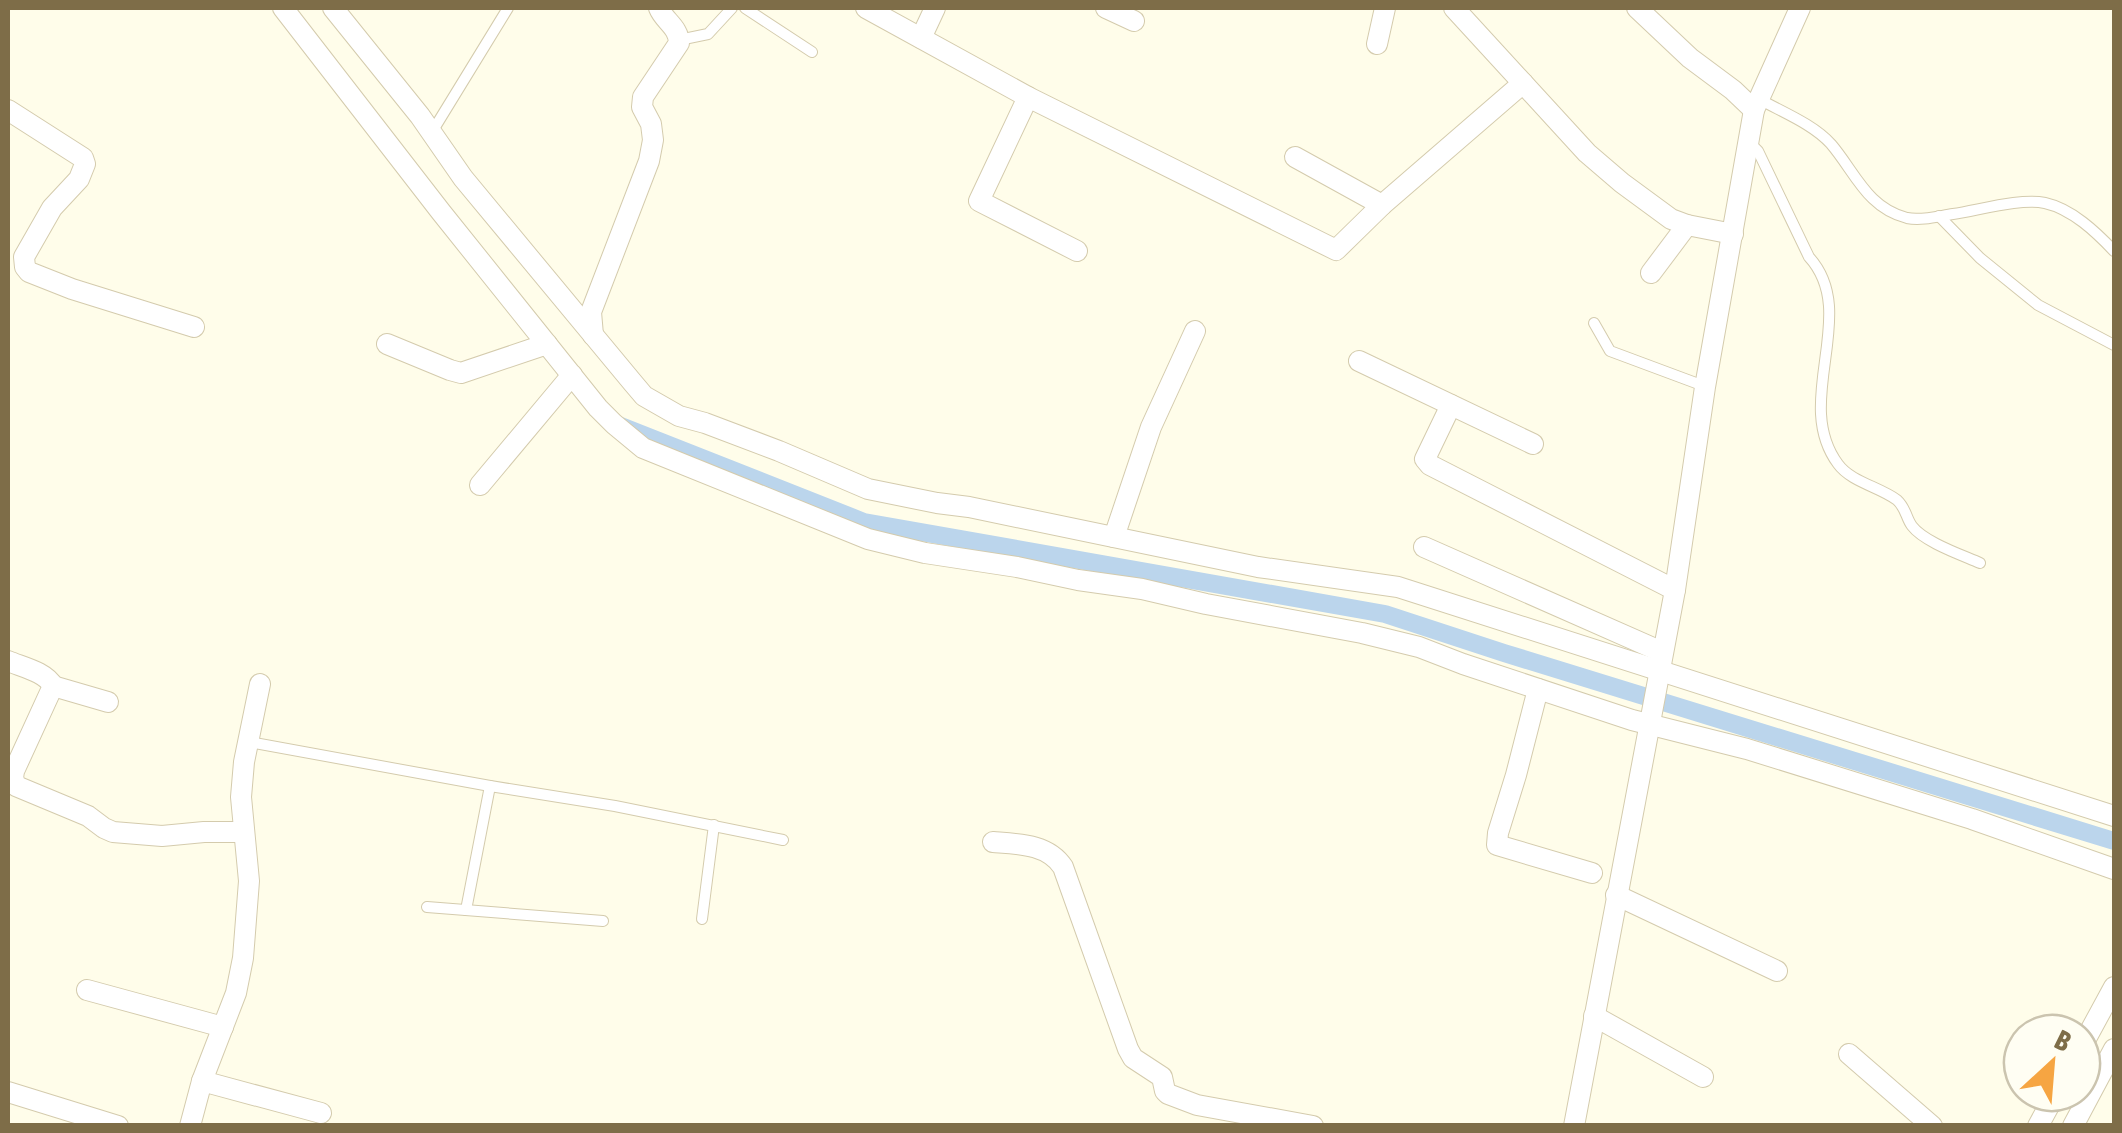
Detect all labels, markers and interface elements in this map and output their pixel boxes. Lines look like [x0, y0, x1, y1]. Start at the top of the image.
north arrow [2002, 1013, 2102, 1113]
text: B [2050, 1023, 2077, 1058]

